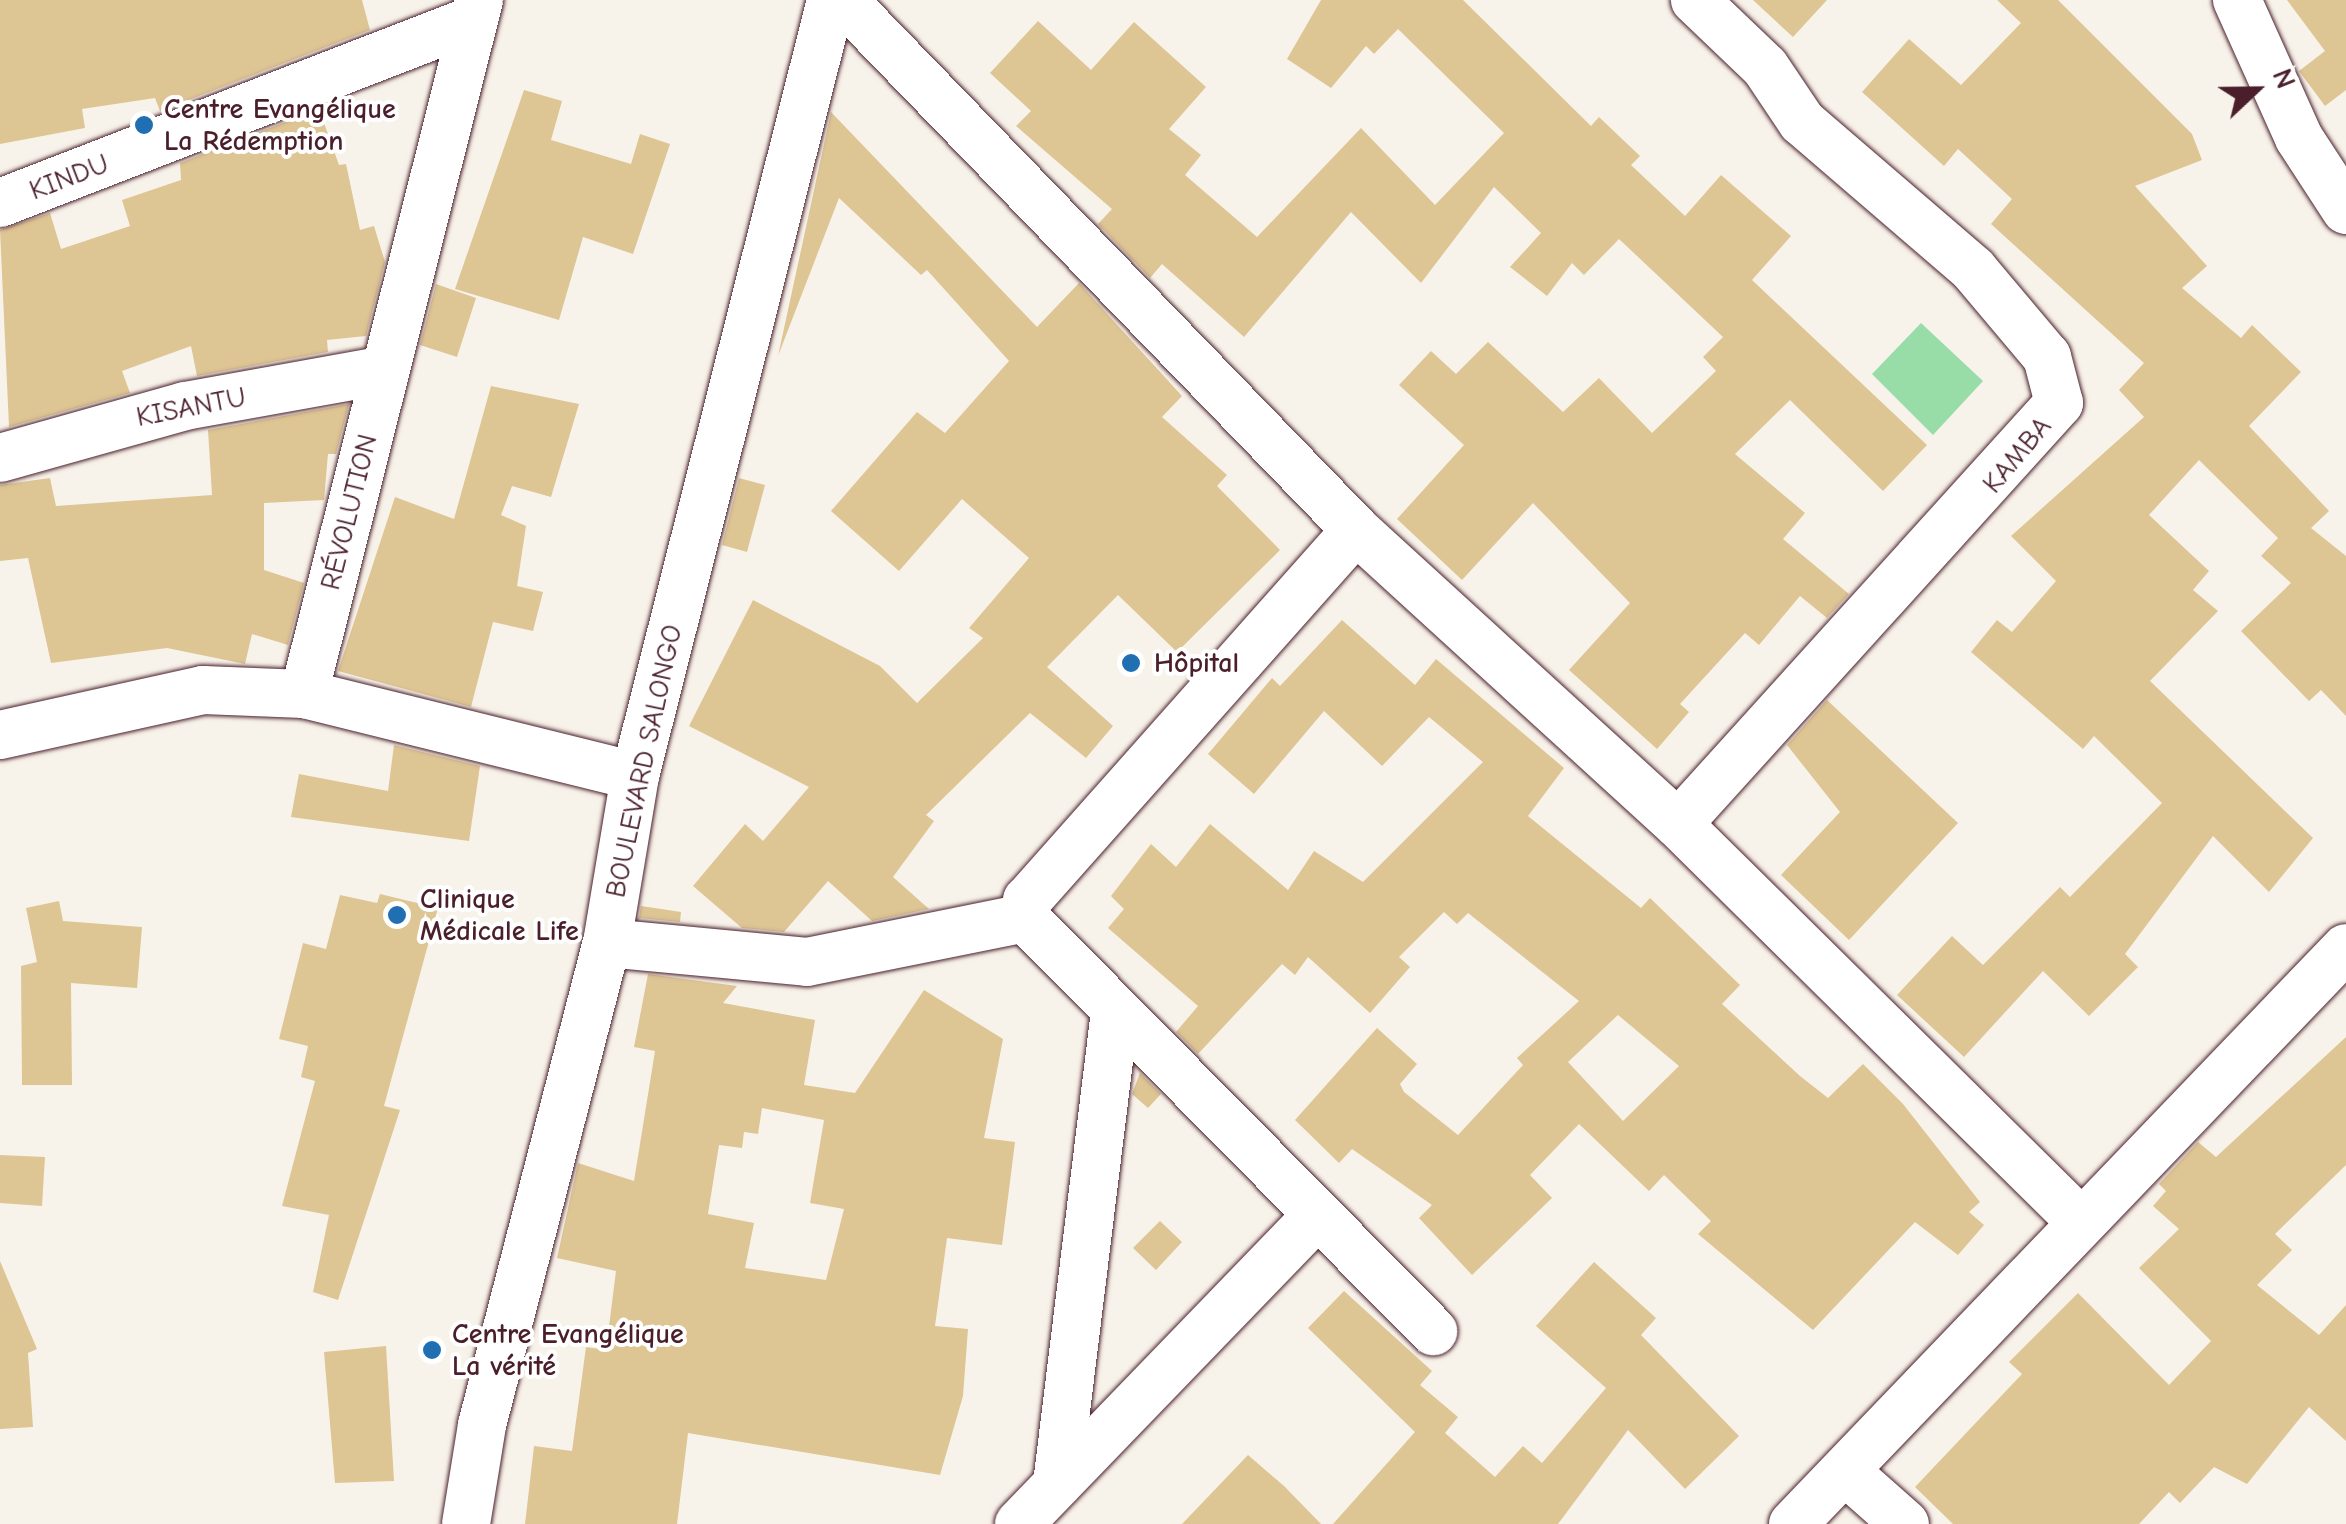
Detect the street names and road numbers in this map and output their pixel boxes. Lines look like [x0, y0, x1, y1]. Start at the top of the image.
street label: KINDU [25, 147, 113, 207]
street label: KISANTU [133, 380, 249, 434]
street label: KAMBA [1976, 410, 2058, 500]
street label: RÉVOLUTION [313, 431, 385, 593]
street label: BOULEVARD SALONGO [599, 621, 689, 901]

